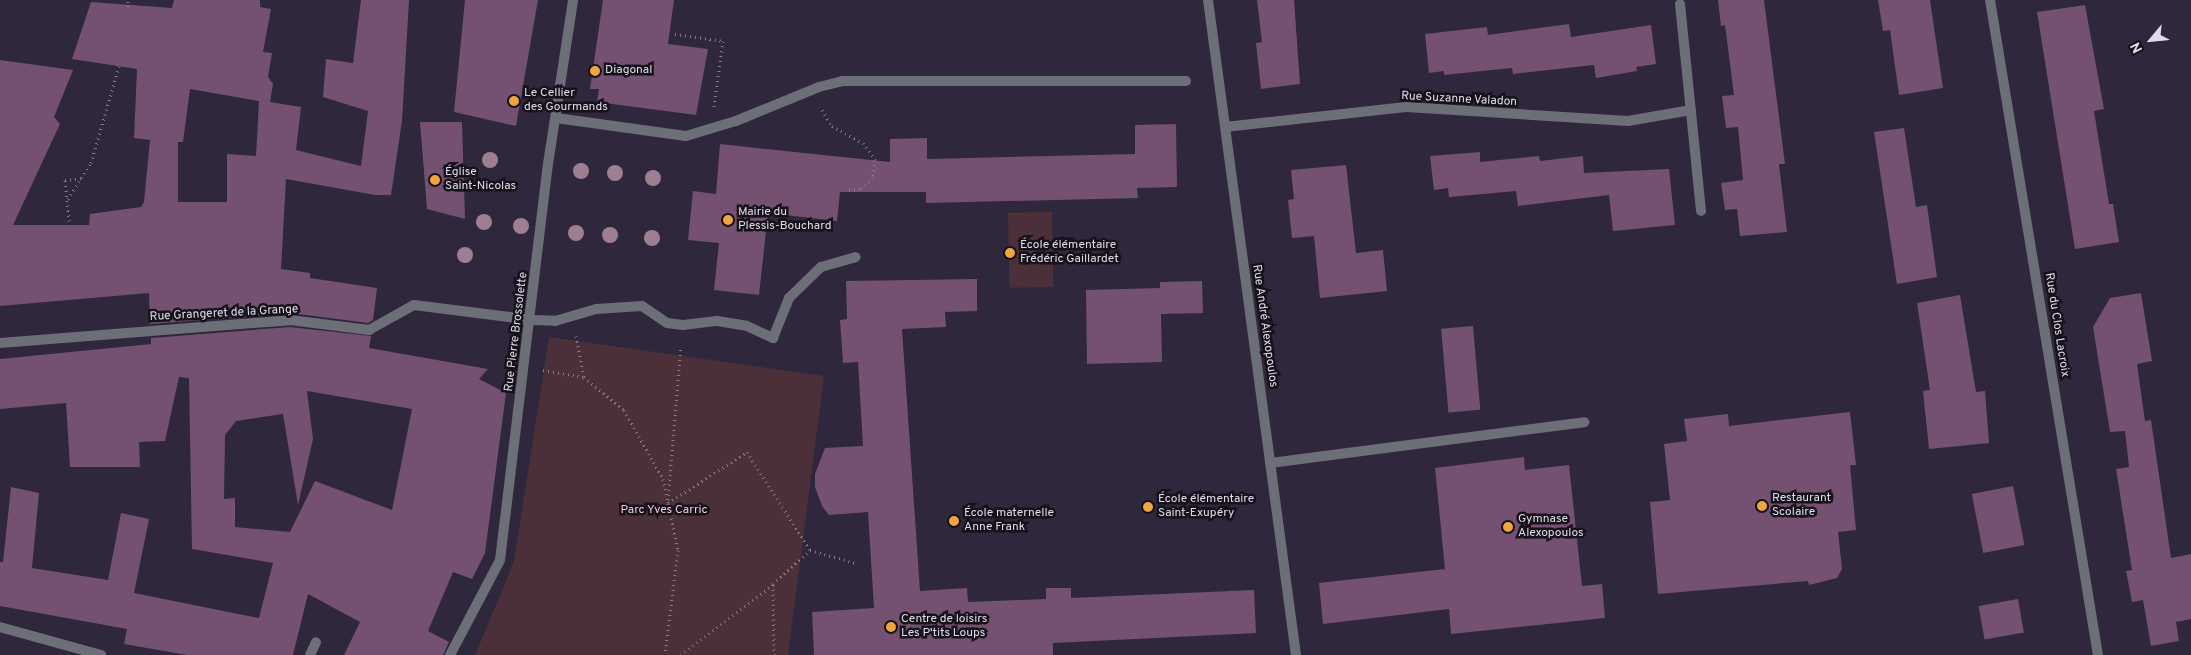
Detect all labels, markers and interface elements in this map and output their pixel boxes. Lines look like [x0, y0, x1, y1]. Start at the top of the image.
north arrow [2126, 15, 2176, 65]
text: N [2127, 39, 2147, 56]
place label: Diagonal [605, 64, 652, 78]
marker: Diagonal [589, 65, 601, 77]
place label: Le Cellier des Gourmands [524, 87, 608, 115]
street label: Rue Suzanne Valadon [1400, 90, 1518, 110]
marker: Le Cellier des Gourmands [508, 95, 520, 107]
place label: Église Saint-Nicolas [445, 166, 516, 194]
marker: Église Saint-Nicolas [429, 174, 441, 186]
place label: Mairie du Plessis-Bouchard [738, 206, 831, 234]
marker: Mairie du Plessis-Bouchard [722, 214, 734, 226]
place label: École élémentaire Frédéric Gaillardet [1020, 239, 1119, 267]
marker: École élémentaire Frédéric Gaillardet [1004, 247, 1016, 259]
street label: Rue André Alexopoulos [1248, 263, 1280, 389]
street label: Rue Pierre Brossolette [503, 271, 531, 393]
street label: Rue du Clos Lacroix [2041, 272, 2071, 378]
street label: Rue Grangeret de la Grange [149, 303, 299, 325]
place label: Restaurant Scolaire [1772, 492, 1831, 520]
place label: École élémentaire Saint-Exupéry [1158, 493, 1254, 521]
marker: Restaurant Scolaire [1756, 500, 1768, 512]
marker: École élémentaire Saint-Exupéry [1142, 501, 1154, 513]
park label: Parc Yves Carric [620, 504, 708, 518]
place label: École maternelle Anne Frank [964, 507, 1054, 535]
place label: Gymnase Alexopoulos [1518, 513, 1584, 541]
marker: École maternelle Anne Frank [948, 515, 960, 527]
marker: Gymnase Alexopoulos [1502, 521, 1514, 533]
place label: Centre de loisirs Les P'tits Loups [901, 613, 987, 641]
marker: Centre de loisirs Les P'tits Loups [885, 621, 897, 633]

